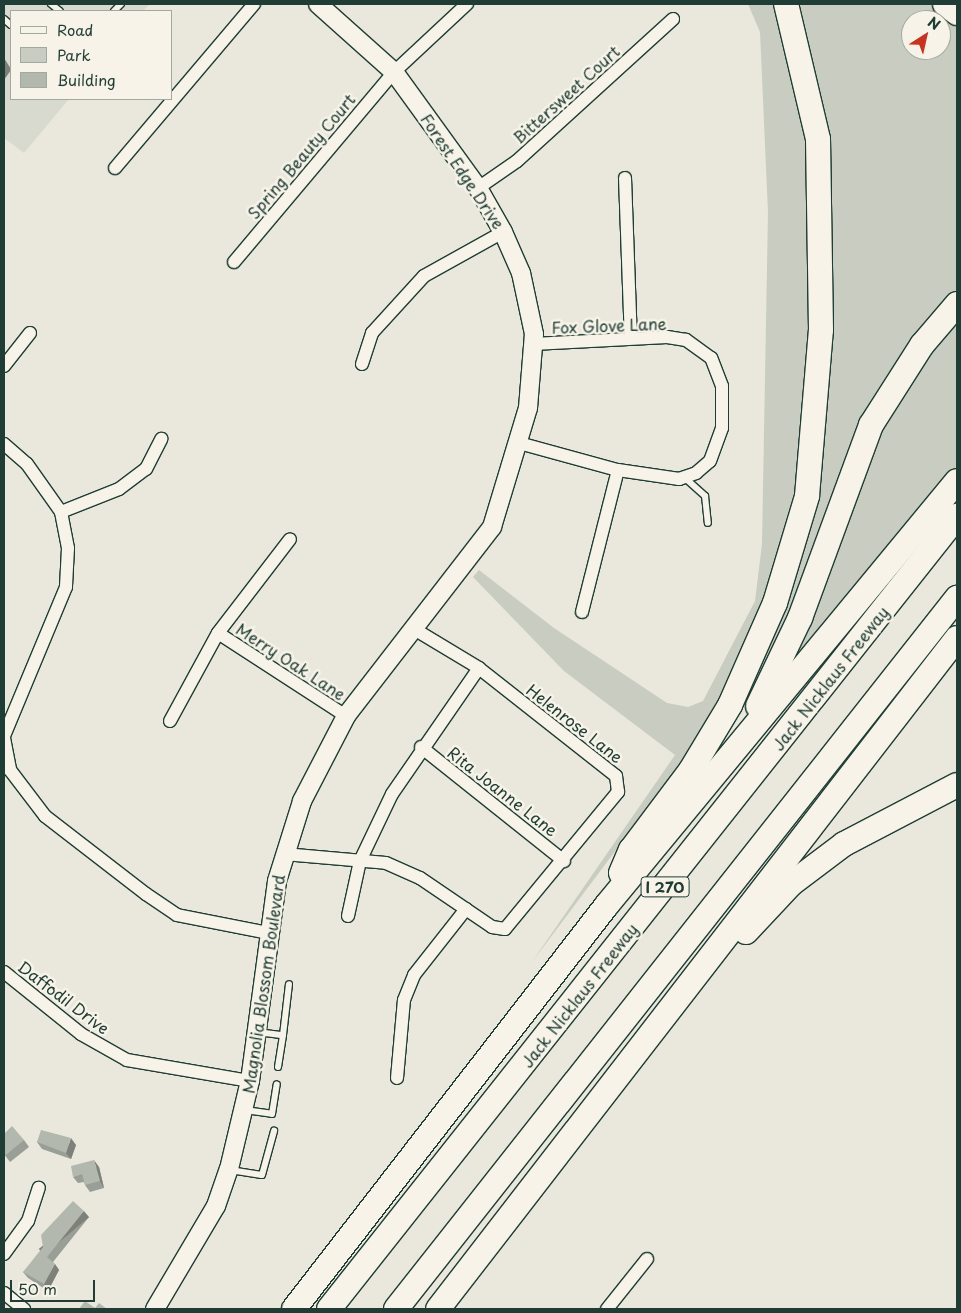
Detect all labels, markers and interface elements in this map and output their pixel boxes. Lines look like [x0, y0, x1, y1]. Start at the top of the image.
legend [10, 10, 172, 100]
north arrow [901, 10, 951, 60]
text: N [924, 11, 945, 35]
text: Road [57, 18, 93, 41]
street label: Bittersweet Court [508, 41, 624, 147]
text: Park [57, 43, 91, 66]
text: Building [57, 68, 116, 91]
street label: Spring Beauty Court [242, 89, 360, 223]
street label: Forest Edge Drive [417, 110, 509, 232]
street label: Fox Glove Lane [551, 313, 667, 337]
street label: Jack Nicklaus Freeway [768, 602, 892, 754]
street label: Merry Oak Lane [232, 618, 350, 704]
street label: Helenrose Lane [523, 680, 627, 766]
street label: Rita Joanne Lane [444, 742, 562, 840]
street label: Magnolia Blossom Boulevard [238, 873, 288, 1095]
road number: I 270 [640, 874, 690, 900]
street label: Jack Nicklaus Freeway [517, 919, 641, 1071]
street label: Daffodil Drive [15, 956, 113, 1038]
scale bar [12, 1270, 98, 1302]
text: 50 m [18, 1277, 57, 1300]

